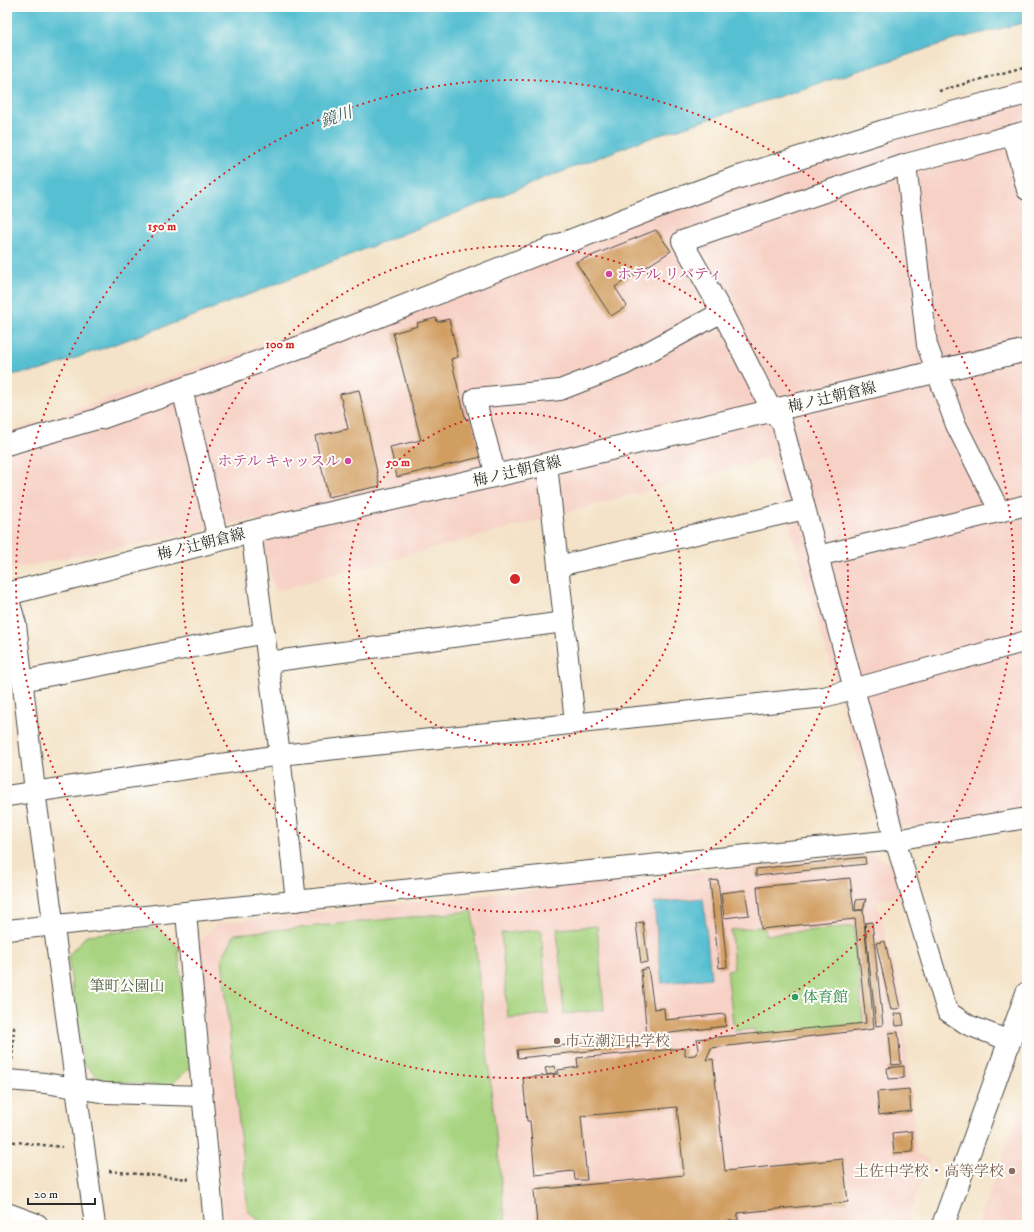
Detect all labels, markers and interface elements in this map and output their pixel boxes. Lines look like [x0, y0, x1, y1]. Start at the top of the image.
water label: 鏡川 [318, 102, 357, 132]
text: 150 m [148, 219, 176, 234]
place label: ホテル リバティ [617, 265, 723, 284]
marker: ホテル リバティ [604, 269, 614, 279]
text: 100 m [266, 337, 294, 352]
street label: 梅ノ辻朝倉線 [786, 378, 878, 417]
place label: ホテル キャッスル [218, 452, 340, 471]
street label: 梅ノ辻朝倉線 [471, 452, 563, 491]
text: 50 m [385, 455, 410, 470]
marker: ホテル キャッスル [343, 456, 353, 466]
street label: 梅ノ辻朝倉線 [155, 524, 247, 565]
centre of rings [508, 572, 522, 586]
park label: 筆町公園山 [89, 977, 165, 996]
place label: 体育館 [803, 988, 848, 1007]
marker: 体育館 [790, 992, 800, 1002]
place label: 市立潮江中学校 [565, 1032, 670, 1051]
marker: 市立潮江中学校 [552, 1036, 562, 1046]
place label: 土佐中学校・高等学校 [854, 1162, 1004, 1181]
marker: 土佐中学校・高等学校 [1007, 1166, 1017, 1176]
scale bar [28, 1180, 95, 1206]
text: 20 m [34, 1187, 58, 1202]

